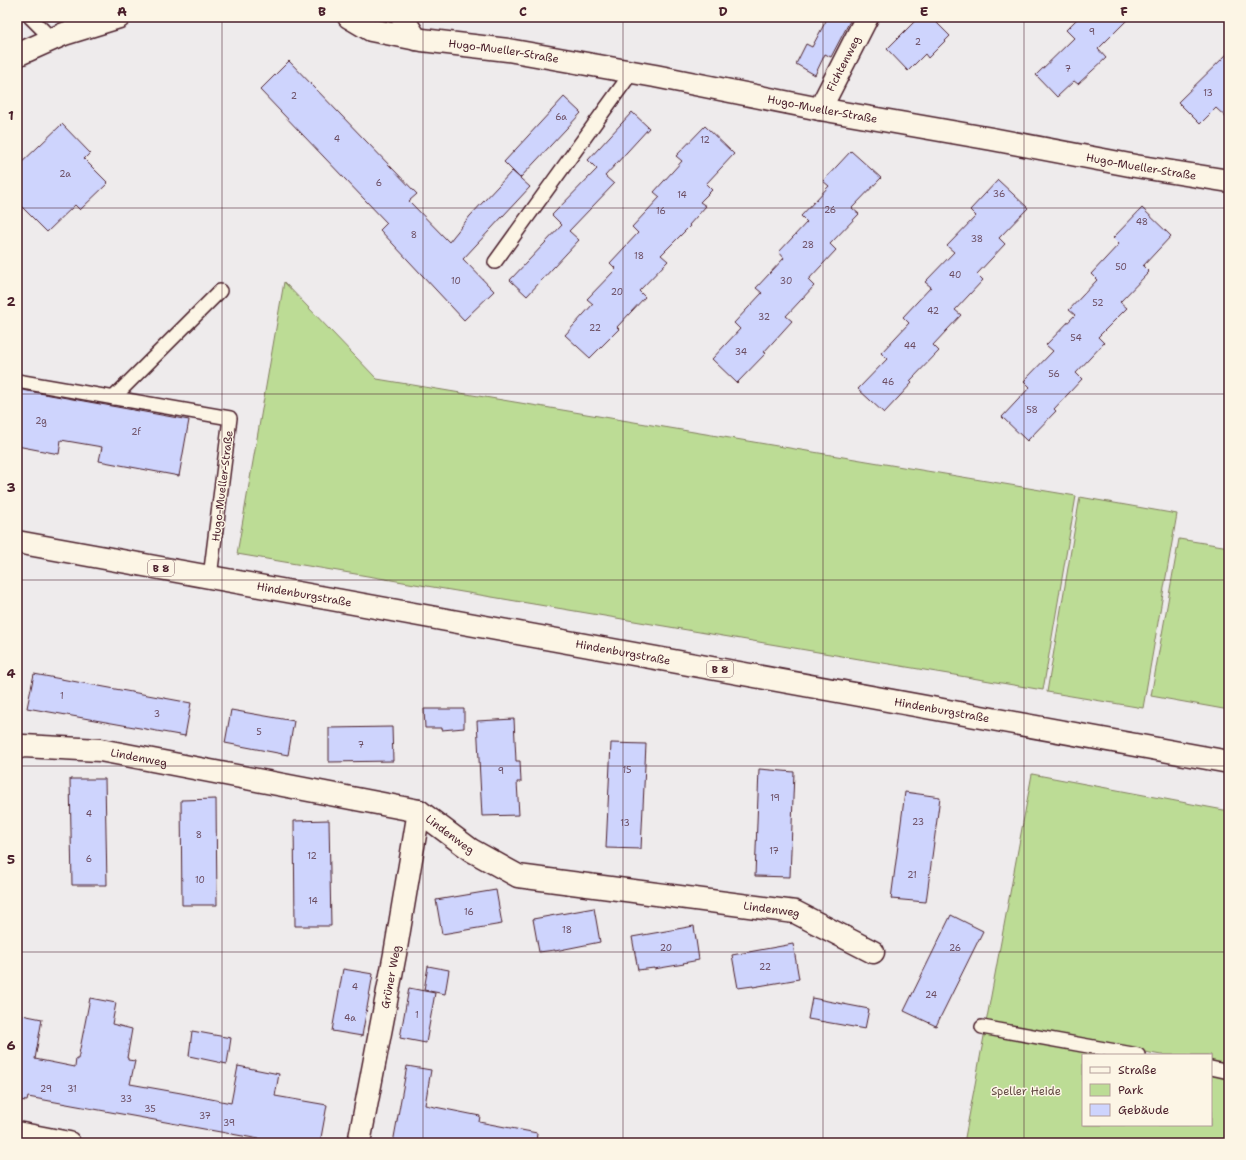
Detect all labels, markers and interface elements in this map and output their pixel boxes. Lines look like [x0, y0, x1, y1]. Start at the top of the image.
text: A [117, 3, 127, 20]
text: B [318, 3, 326, 20]
text: C [519, 3, 527, 20]
text: D [718, 3, 728, 20]
text: E [920, 3, 929, 20]
text: F [1120, 3, 1128, 20]
house number: 9 [1089, 26, 1095, 38]
street label: Fichtenweg [823, 33, 864, 94]
street label: Hugo-Mueller-Straße [448, 36, 560, 67]
house number: 2 [915, 36, 921, 48]
house number: 7 [1065, 63, 1071, 75]
house number: 13 [1203, 87, 1213, 99]
house number: 2 [291, 90, 297, 102]
street label: Hugo-Mueller-Straße [766, 92, 879, 127]
text: 1 [8, 107, 14, 124]
house number: 6a [555, 111, 567, 123]
house number: 4 [334, 133, 340, 145]
house number: 12 [700, 134, 710, 146]
street label: Hugo-Mueller-Straße [1085, 150, 1197, 184]
house number: 2a [59, 168, 71, 180]
house number: 6 [376, 177, 382, 189]
house number: 36 [993, 188, 1005, 200]
house number: 14 [677, 189, 687, 201]
house number: 26 [824, 204, 836, 216]
house number: 16 [656, 205, 666, 217]
house number: 48 [1136, 216, 1148, 228]
house number: 8 [411, 229, 417, 241]
house number: 38 [971, 233, 983, 245]
house number: 28 [802, 239, 814, 251]
house number: 18 [634, 250, 644, 262]
house number: 50 [1115, 261, 1127, 273]
house number: 40 [949, 269, 961, 281]
house number: 10 [451, 275, 461, 287]
house number: 30 [780, 275, 792, 287]
house number: 20 [611, 286, 623, 298]
text: 2 [6, 293, 16, 310]
house number: 52 [1092, 297, 1104, 309]
house number: 42 [927, 305, 939, 317]
house number: 32 [758, 311, 770, 323]
house number: 22 [589, 322, 601, 334]
house number: 54 [1070, 332, 1082, 344]
house number: 44 [904, 340, 916, 352]
house number: 34 [735, 346, 747, 358]
house number: 56 [1048, 368, 1060, 380]
house number: 46 [882, 376, 894, 388]
house number: 58 [1026, 404, 1038, 416]
house number: 2g [35, 415, 47, 427]
house number: 2f [131, 426, 142, 438]
street label: Hugo-Mueller-Straße [208, 430, 237, 542]
text: 3 [6, 479, 16, 496]
road number: B 8 [148, 560, 174, 576]
street label: Hindenburgstraße [256, 579, 353, 611]
street label: Hindenburgstraße [574, 637, 672, 668]
road number: B 8 [707, 661, 733, 677]
text: 4 [6, 665, 16, 682]
house number: 1 [60, 690, 64, 702]
street label: Hindenburgstraße [893, 694, 990, 726]
house number: 3 [154, 708, 160, 720]
house number: 5 [256, 726, 262, 738]
house number: 7 [358, 739, 364, 751]
street label: Lindenweg [109, 745, 169, 771]
house number: 15 [622, 764, 632, 776]
house number: 9 [498, 765, 504, 777]
house number: 19 [770, 792, 780, 804]
house number: 4 [86, 808, 92, 820]
street label: Lindenweg [422, 811, 477, 858]
house number: 23 [912, 816, 924, 828]
house number: 13 [620, 817, 630, 829]
house number: 8 [196, 829, 202, 841]
house number: 17 [769, 845, 779, 857]
house number: 12 [307, 850, 317, 862]
text: 5 [7, 851, 15, 868]
house number: 6 [86, 853, 92, 865]
house number: 21 [907, 869, 917, 881]
house number: 10 [195, 874, 205, 886]
house number: 14 [308, 895, 318, 907]
street label: Lindenweg [742, 898, 803, 922]
house number: 16 [464, 906, 474, 918]
house number: 18 [562, 924, 572, 936]
house number: 20 [660, 942, 672, 954]
house number: 26 [949, 942, 961, 954]
street label: Grüner Weg [378, 944, 404, 1010]
house number: 22 [759, 961, 771, 973]
house number: 4 [352, 981, 358, 993]
house number: 24 [925, 989, 937, 1001]
house number: 1 [415, 1009, 419, 1021]
house number: 4a [344, 1012, 356, 1024]
text: 6 [6, 1037, 16, 1054]
legend [1082, 1054, 1212, 1126]
text: Straße [1118, 1062, 1157, 1078]
text: Park [1118, 1082, 1144, 1098]
house number: 29 [40, 1083, 52, 1095]
house number: 31 [67, 1083, 77, 1095]
park label: Speller Heide [991, 1084, 1061, 1099]
house number: 33 [120, 1093, 132, 1105]
text: Gebäude [1118, 1102, 1169, 1118]
house number: 35 [144, 1103, 156, 1115]
house number: 37 [199, 1110, 211, 1122]
house number: 39 [223, 1117, 235, 1129]

